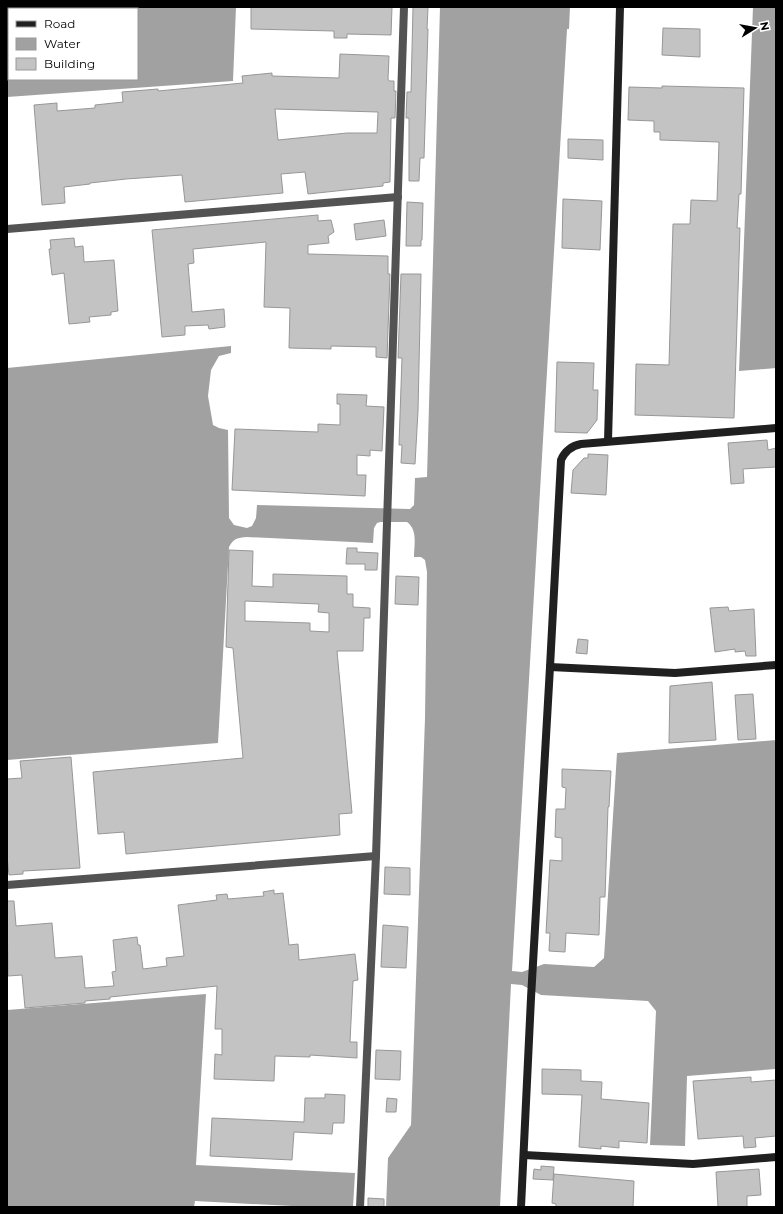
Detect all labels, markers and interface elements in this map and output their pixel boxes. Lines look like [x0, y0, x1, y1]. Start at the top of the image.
legend [8, 8, 138, 80]
north arrow [735, 8, 775, 48]
text: Road [44, 16, 75, 31]
text: N [757, 20, 773, 32]
text: Water [44, 36, 81, 51]
text: Building [44, 56, 95, 71]

